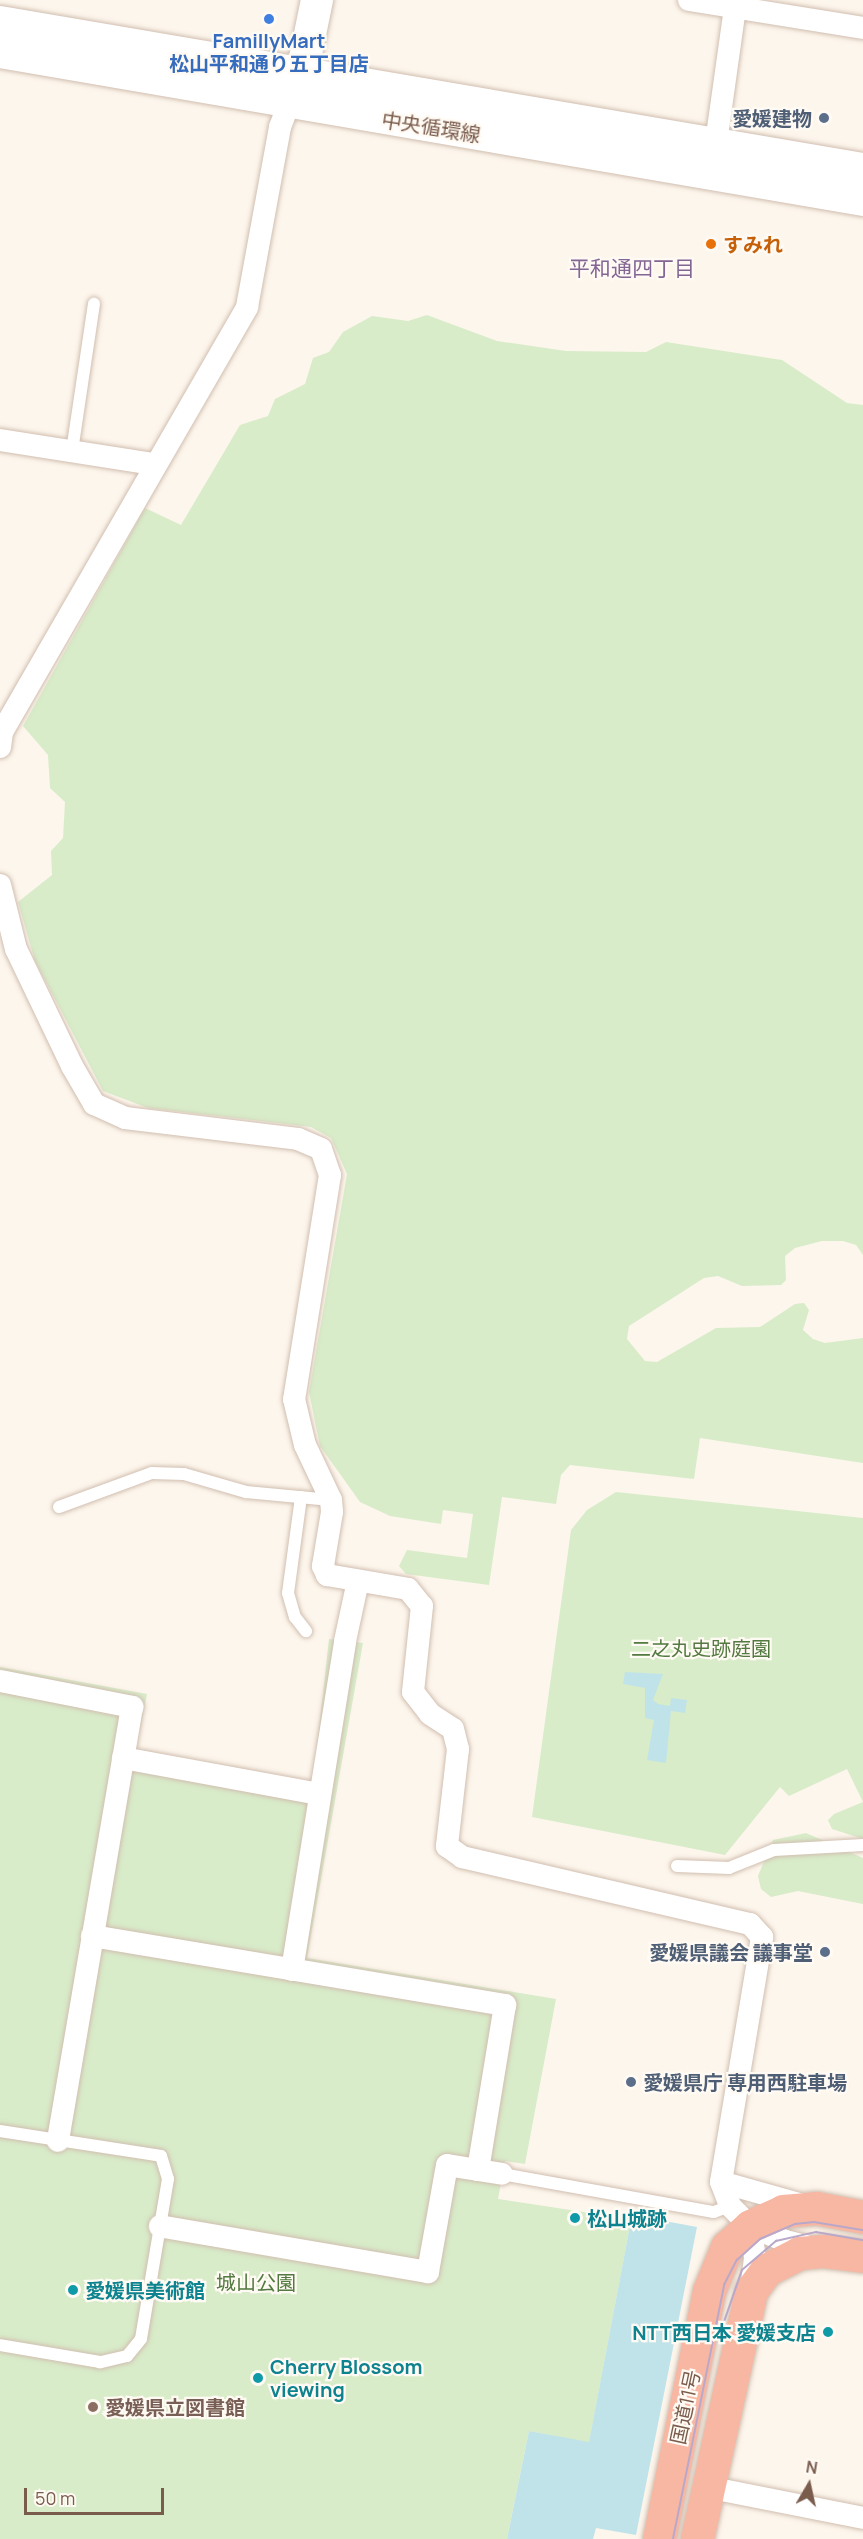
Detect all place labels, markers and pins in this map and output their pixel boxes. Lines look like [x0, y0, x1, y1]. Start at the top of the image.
marker: FamillyMart 松山平和通り五丁目店 [262, 12, 276, 26]
place label: FamillyMart 松山平和通り五丁目店 [169, 28, 369, 75]
place label: 愛媛建物 [732, 106, 812, 130]
marker: 愛媛建物 [817, 111, 831, 125]
place label: すみれ [723, 232, 783, 256]
marker: すみれ [704, 237, 718, 251]
place label: 愛媛県議会 議事堂 [649, 1940, 813, 1964]
marker: 愛媛県議会 議事堂 [818, 1945, 832, 1959]
place label: 愛媛県庁 専用西駐車場 [643, 2070, 847, 2094]
marker: 愛媛県庁 専用西駐車場 [624, 2075, 638, 2089]
place label: 松山城跡 [587, 2206, 667, 2230]
marker: 松山城跡 [568, 2211, 582, 2225]
place label: 愛媛県美術館 [85, 2278, 205, 2302]
marker: 愛媛県美術館 [66, 2283, 80, 2297]
place label: NTT西日本 愛媛支店 [632, 2320, 816, 2344]
marker: NTT西日本 愛媛支店 [821, 2325, 835, 2339]
place label: Cherry Blossom viewing [270, 2354, 422, 2401]
marker: Cherry Blossom viewing [251, 2371, 265, 2385]
place label: 愛媛県立図書館 [105, 2395, 245, 2419]
marker: 愛媛県立図書館 [86, 2400, 100, 2414]

